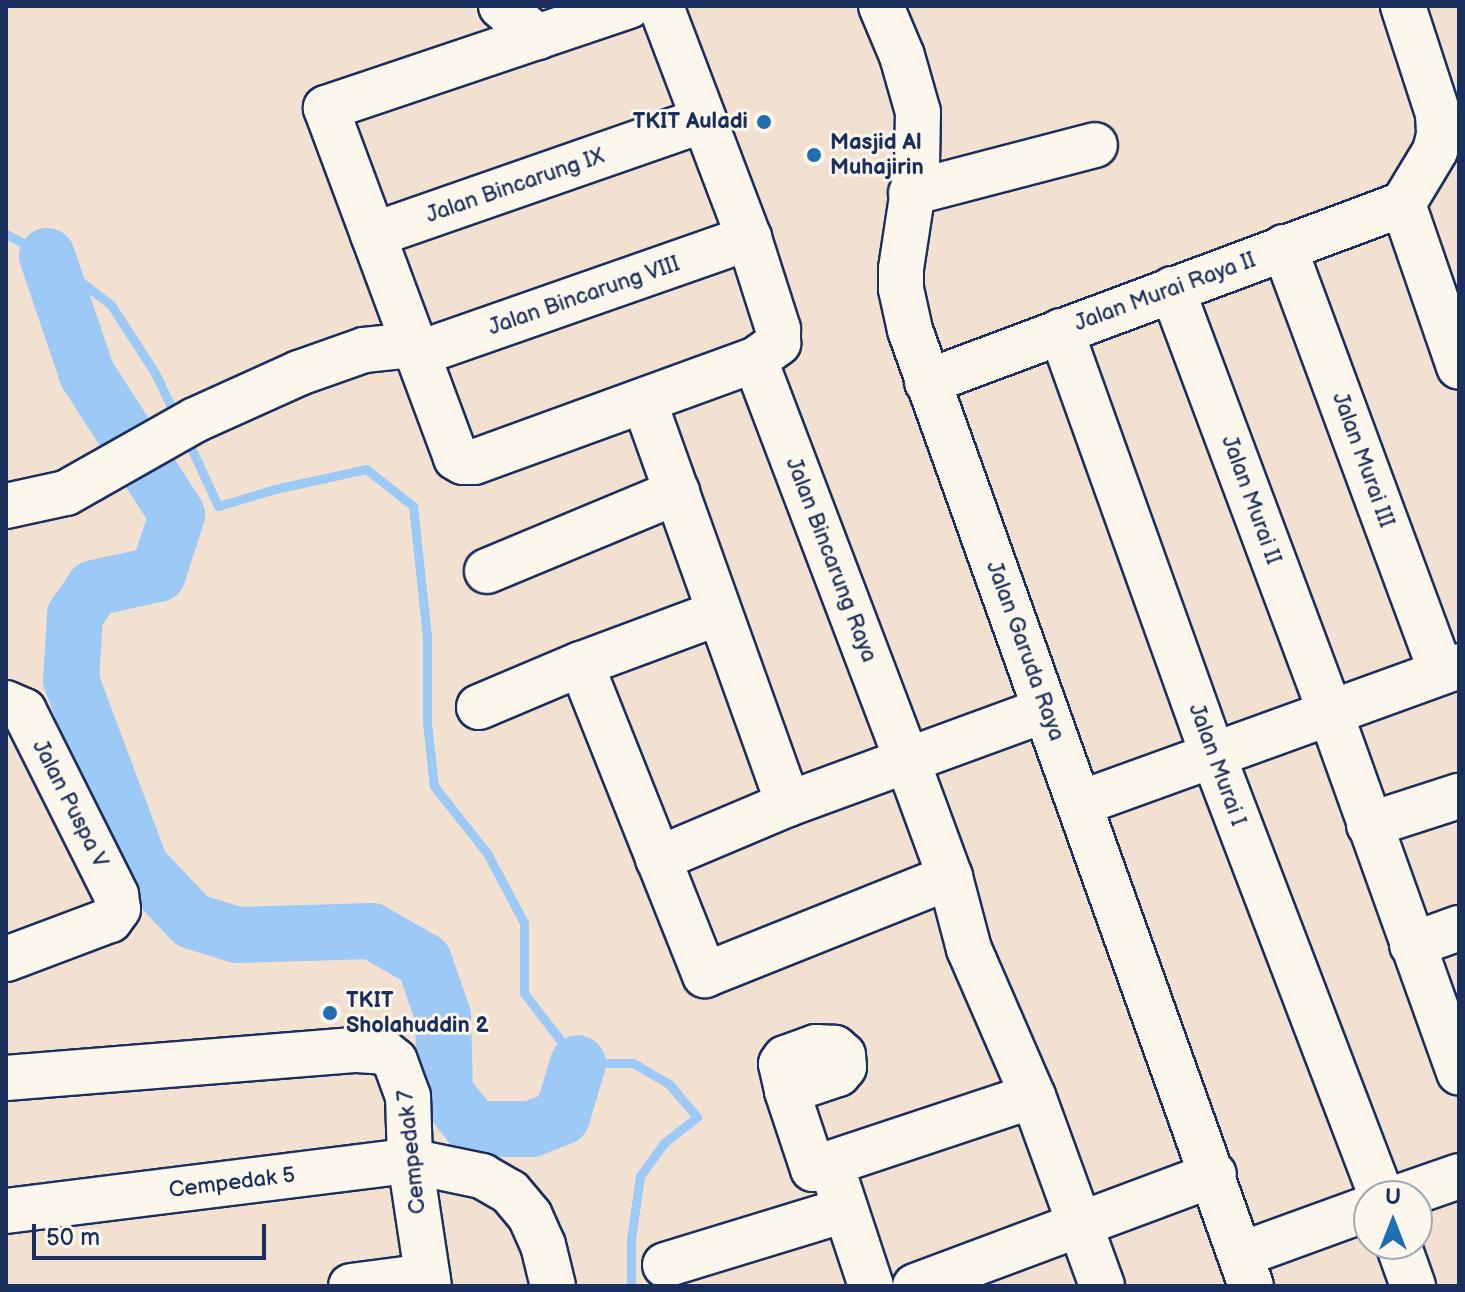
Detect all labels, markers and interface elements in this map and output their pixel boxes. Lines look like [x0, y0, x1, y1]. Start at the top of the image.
place label: TKIT Auladi [633, 109, 748, 135]
marker: TKIT Auladi [755, 113, 773, 131]
place label: Masjid Al Muhajirin [830, 129, 924, 180]
street label: Jalan Bincarung IX [423, 143, 607, 229]
marker: Masjid Al Muhajirin [805, 146, 823, 164]
street label: Jalan Murai Raya II [1071, 247, 1259, 337]
street label: Jalan Bincarung VIII [485, 251, 683, 341]
street label: Jalan Murai III [1326, 389, 1400, 531]
street label: Jalan Murai II [1216, 432, 1286, 568]
street label: Jalan Bincarung Raya [780, 454, 882, 666]
street label: Jalan Garuda Raya [980, 558, 1070, 744]
street label: Jalan Murai I [1183, 700, 1251, 830]
street label: Jalan Puspa V [26, 735, 114, 873]
place label: TKIT Sholahuddin 2 [346, 987, 489, 1038]
marker: TKIT Sholahuddin 2 [321, 1004, 339, 1022]
street label: Cempedak 7 [392, 1088, 432, 1216]
street label: Cempedak 5 [167, 1162, 297, 1204]
north arrow [1353, 1180, 1433, 1260]
text: U [1385, 1184, 1401, 1211]
scale bar [36, 1208, 270, 1258]
text: 50 m [46, 1223, 100, 1252]

